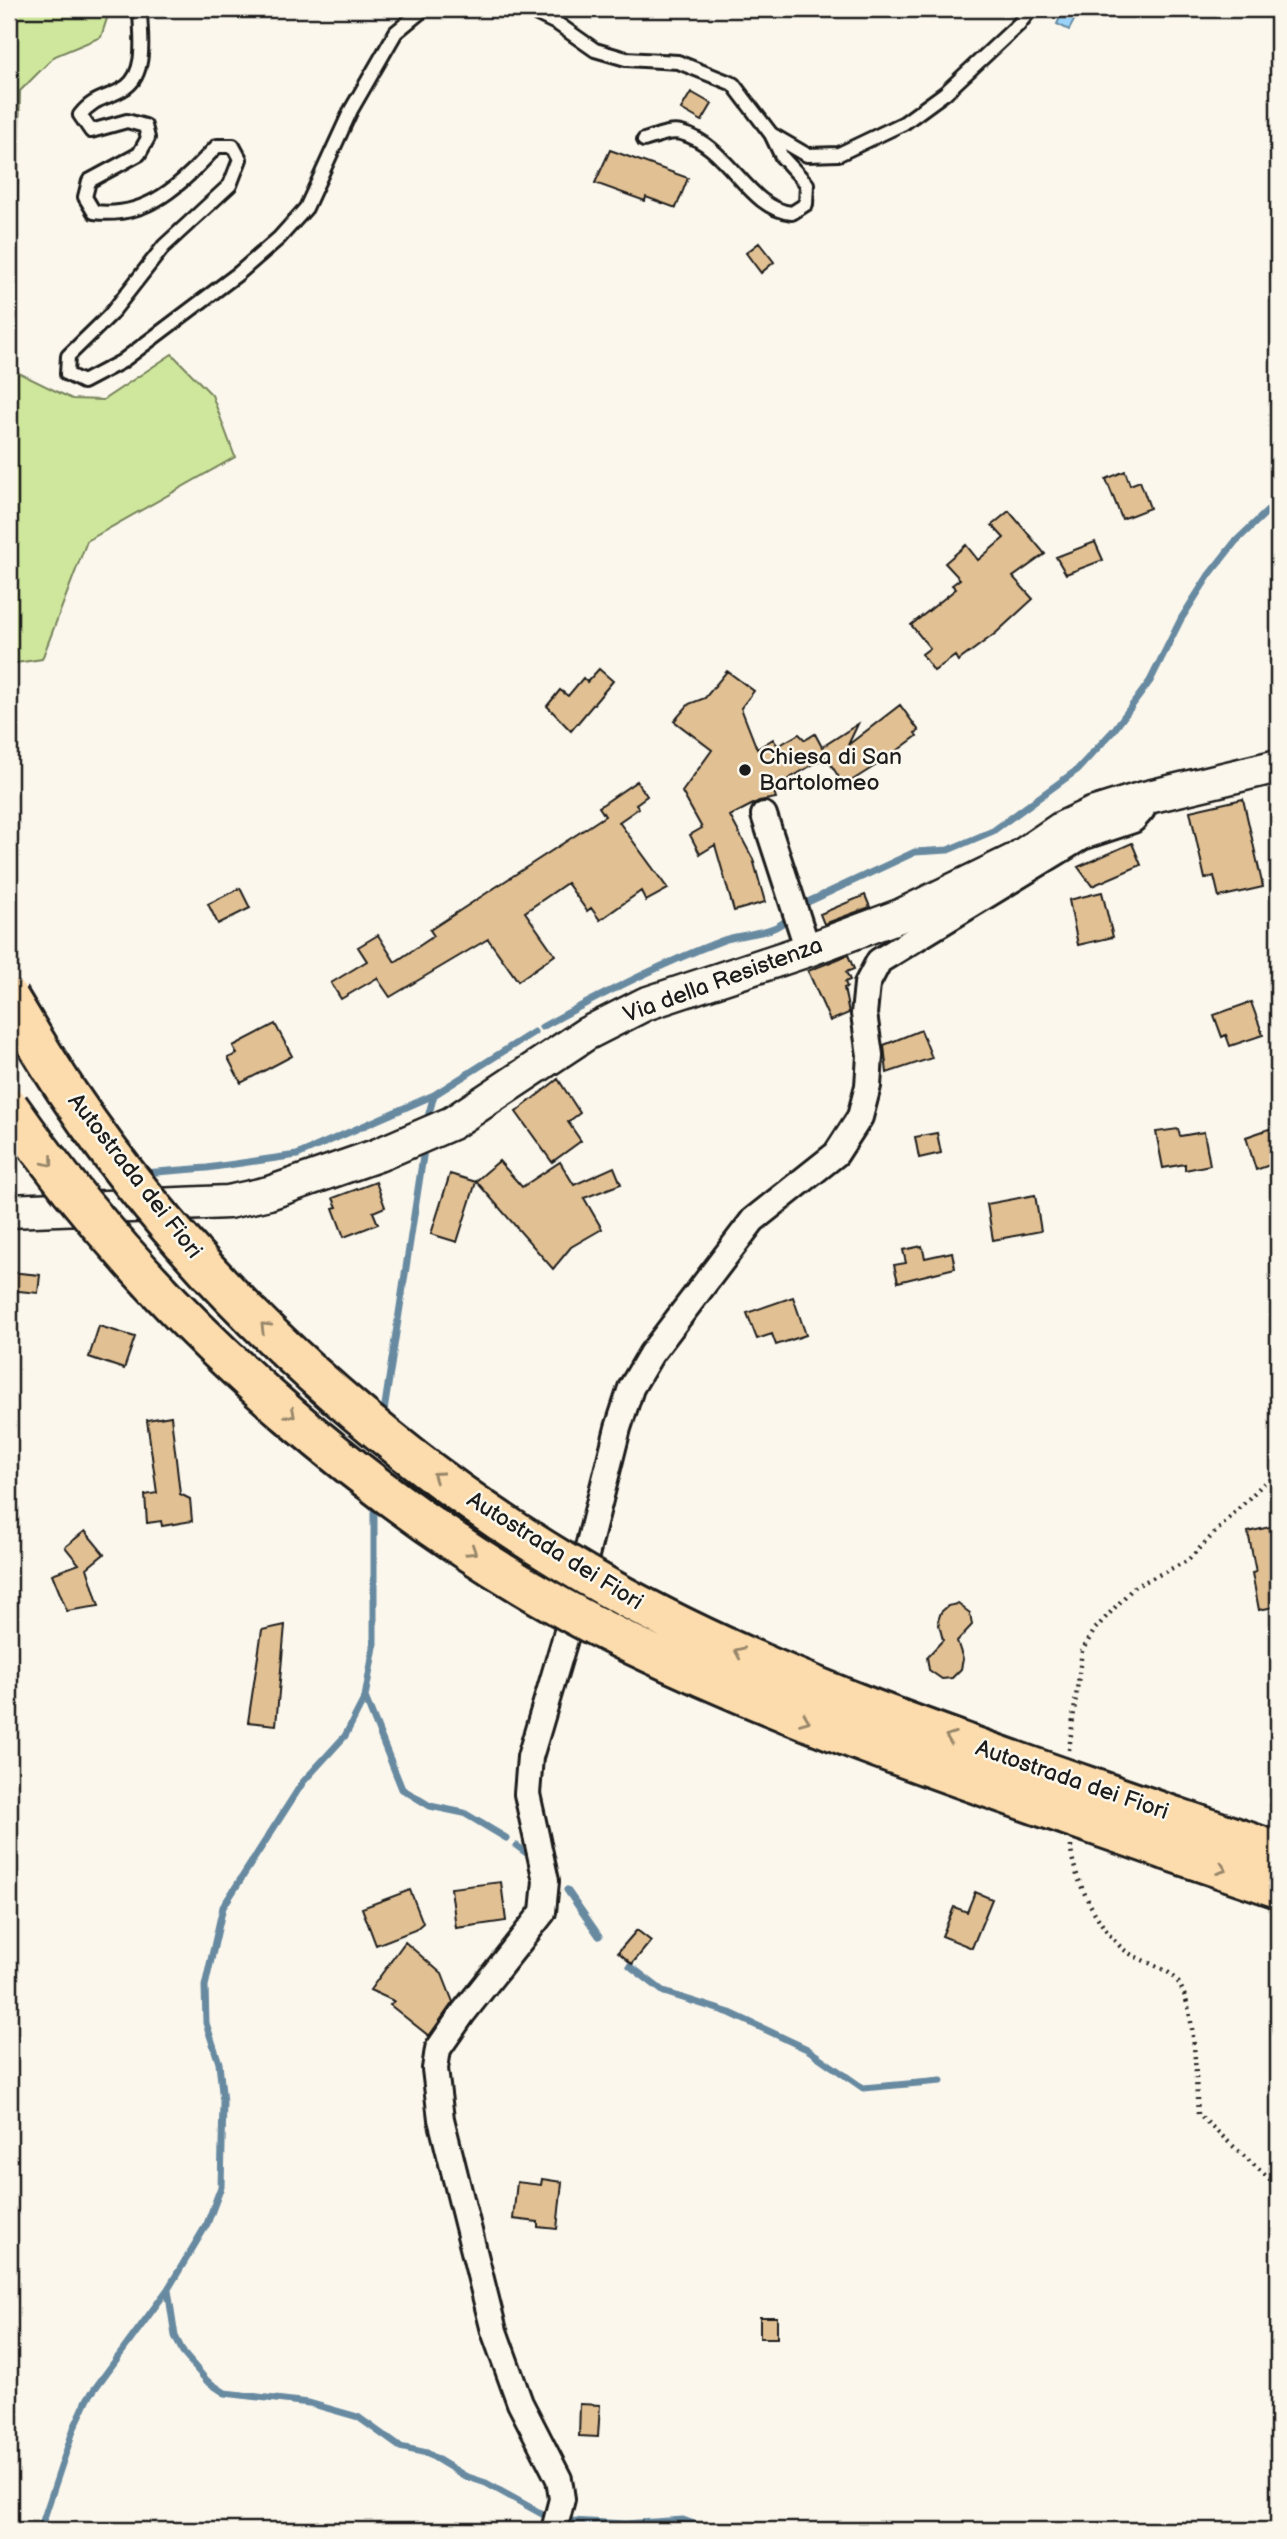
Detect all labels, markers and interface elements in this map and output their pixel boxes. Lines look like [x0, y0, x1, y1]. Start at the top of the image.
place label: Chiesa di San Bartolomeo [759, 743, 902, 797]
marker: Chiesa di San Bartolomeo [737, 762, 753, 778]
street label: Via della Resistenza [620, 931, 826, 1029]
street label: Autostrada dei Fiori [62, 1088, 208, 1264]
one-way arrow [41, 1153, 53, 1166]
one-way arrow [261, 1323, 274, 1336]
one-way arrow [282, 1406, 295, 1418]
one-way arrow [432, 1472, 445, 1484]
street label: Autostrada dei Fiori [462, 1486, 648, 1616]
one-way arrow [464, 1542, 477, 1555]
one-way arrow [734, 1646, 746, 1660]
one-way arrow [799, 1711, 811, 1725]
one-way arrow [944, 1731, 956, 1745]
street label: Autostrada dei Fiori [972, 1734, 1172, 1826]
one-way arrow [1216, 1861, 1228, 1875]

